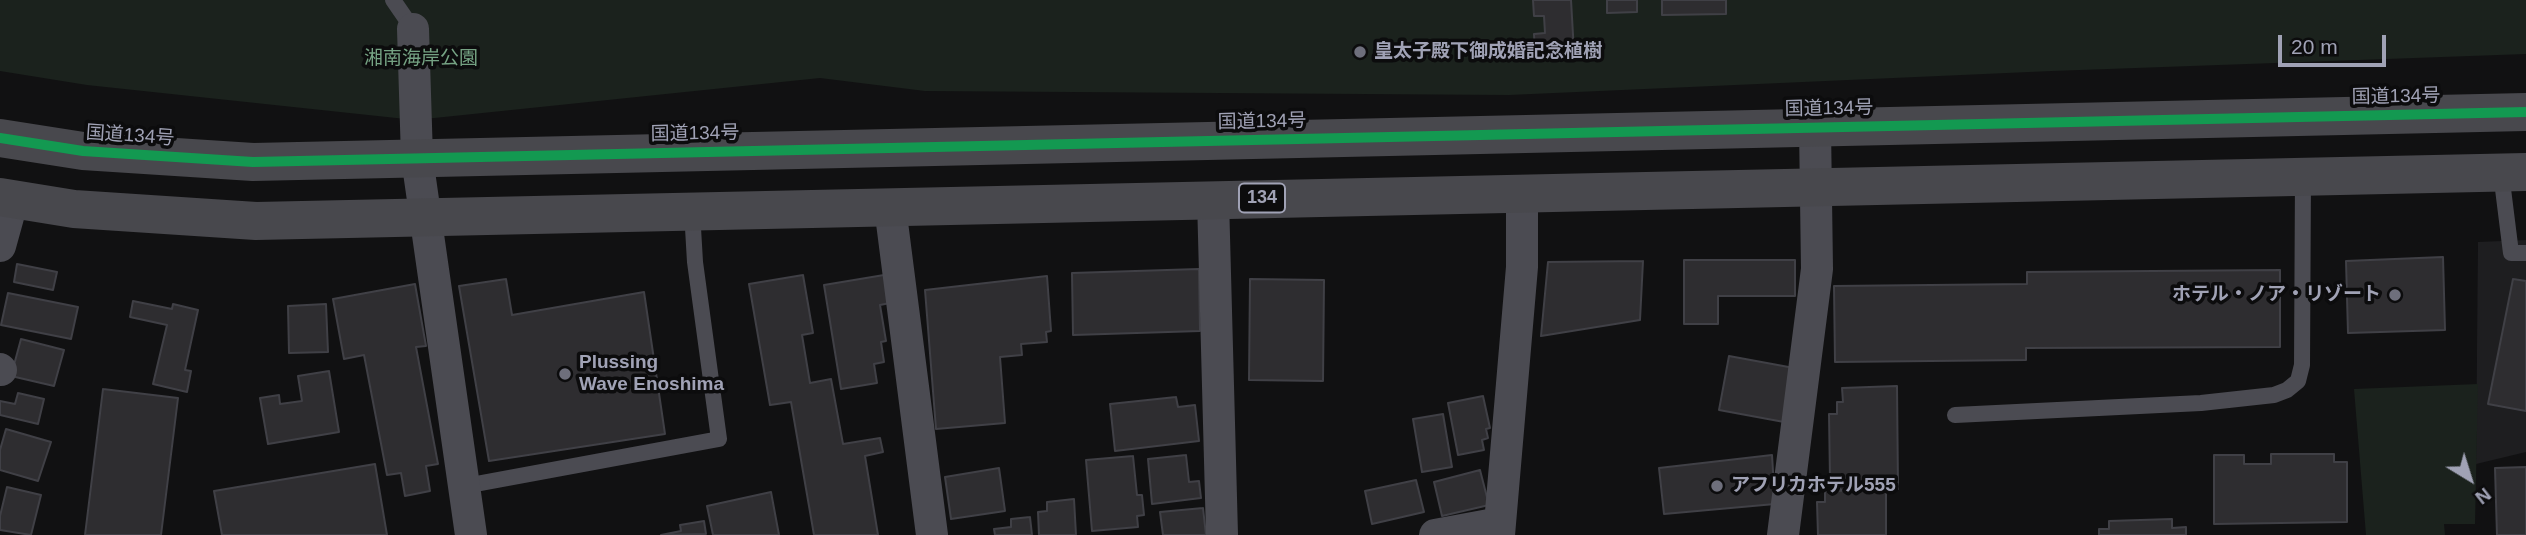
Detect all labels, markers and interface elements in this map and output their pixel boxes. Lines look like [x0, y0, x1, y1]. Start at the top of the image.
scale bar [2281, 21, 2390, 65]
text: 20 m [2291, 35, 2338, 58]
place label: 皇太子殿下御成婚記念植樹 [1374, 41, 1602, 63]
marker: 皇太子殿下御成婚記念植樹 [1352, 44, 1368, 60]
park label: 湘南海岸公園 [364, 48, 478, 70]
street label: 国道134号 [2351, 85, 2441, 109]
street label: 国道134号 [1784, 97, 1874, 121]
street label: 国道134号 [1217, 110, 1307, 134]
street label: 国道134号 [85, 122, 175, 150]
street label: 国道134号 [650, 122, 740, 146]
road number: 134 [1239, 183, 1285, 212]
place label: ホテル・ノア・リゾート [2172, 284, 2381, 306]
marker: ホテル・ノア・リゾート [2387, 287, 2403, 303]
place label: Plussing Wave Enoshima [579, 352, 724, 396]
marker: Plussing Wave Enoshima [557, 366, 573, 382]
north arrow [2435, 444, 2505, 514]
place label: アフリカホテル555 [1731, 475, 1896, 497]
marker: アフリカホテル555 [1709, 478, 1725, 494]
text: N [2471, 483, 2495, 508]

